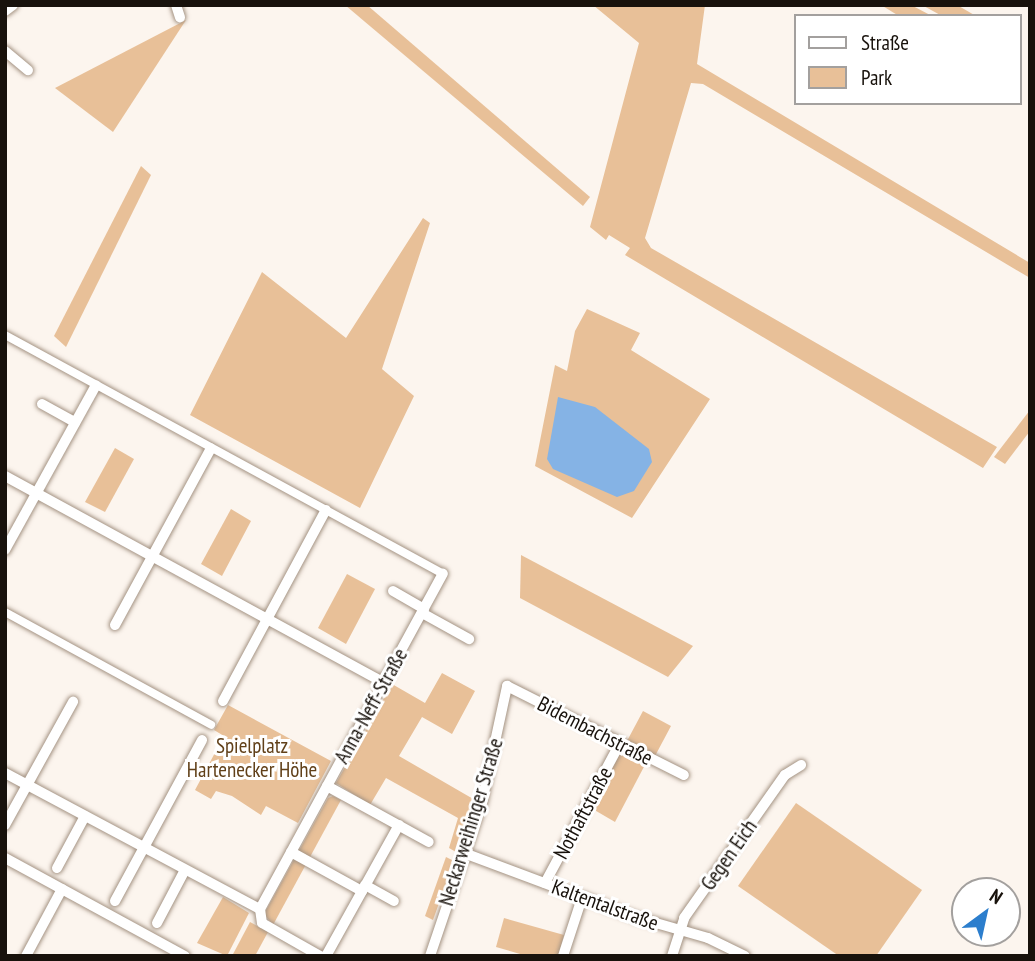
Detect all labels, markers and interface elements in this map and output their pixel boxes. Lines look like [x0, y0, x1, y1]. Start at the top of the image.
legend [794, 14, 1021, 105]
text: Straße [861, 29, 909, 56]
text: Park [861, 64, 892, 91]
street label: Anna-Neff-Straße [329, 644, 413, 768]
street label: Bidembachstraße [533, 691, 657, 771]
park label: Spielplatz Hartenecker Höhe [187, 733, 317, 783]
street label: Neckarweihinger Straße [434, 735, 508, 909]
street label: Nothaftstraße [548, 763, 618, 863]
street label: Gegen Eich [696, 815, 762, 895]
street label: Kaltentalstraße [548, 874, 662, 936]
north arrow [951, 877, 1021, 947]
text: N [986, 883, 1007, 909]

